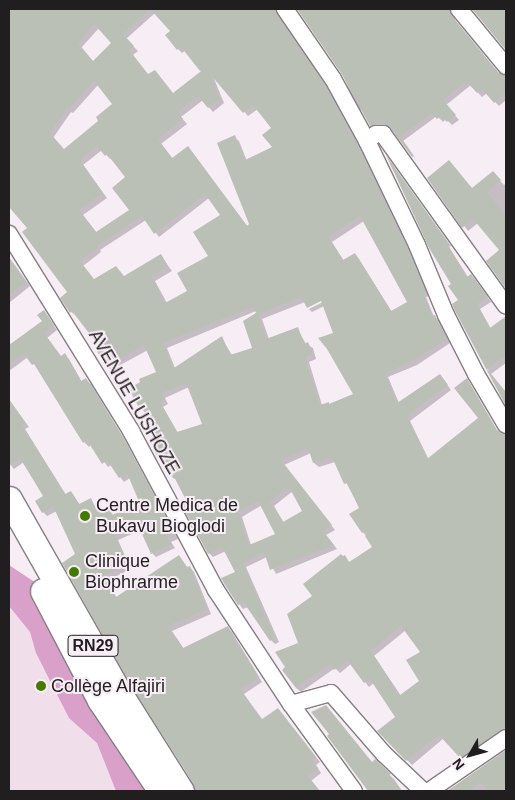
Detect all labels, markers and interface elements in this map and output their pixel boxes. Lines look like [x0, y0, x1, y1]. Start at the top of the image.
street label: AVENUE LUSHOZE [84, 326, 184, 478]
place label: Centre Medica de Bukavu Bioglodi [96, 495, 238, 538]
marker: Centre Medica de Bukavu Bioglodi [78, 509, 92, 523]
place label: Clinique Biophrarme [85, 551, 178, 594]
marker: Clinique Biophrarme [67, 565, 81, 579]
road number: RN29 [67, 632, 119, 659]
place label: Collège Alfajiri [51, 675, 166, 697]
marker: Collège Alfajiri [35, 680, 47, 692]
north arrow [445, 730, 495, 780]
text: N [449, 755, 468, 773]

